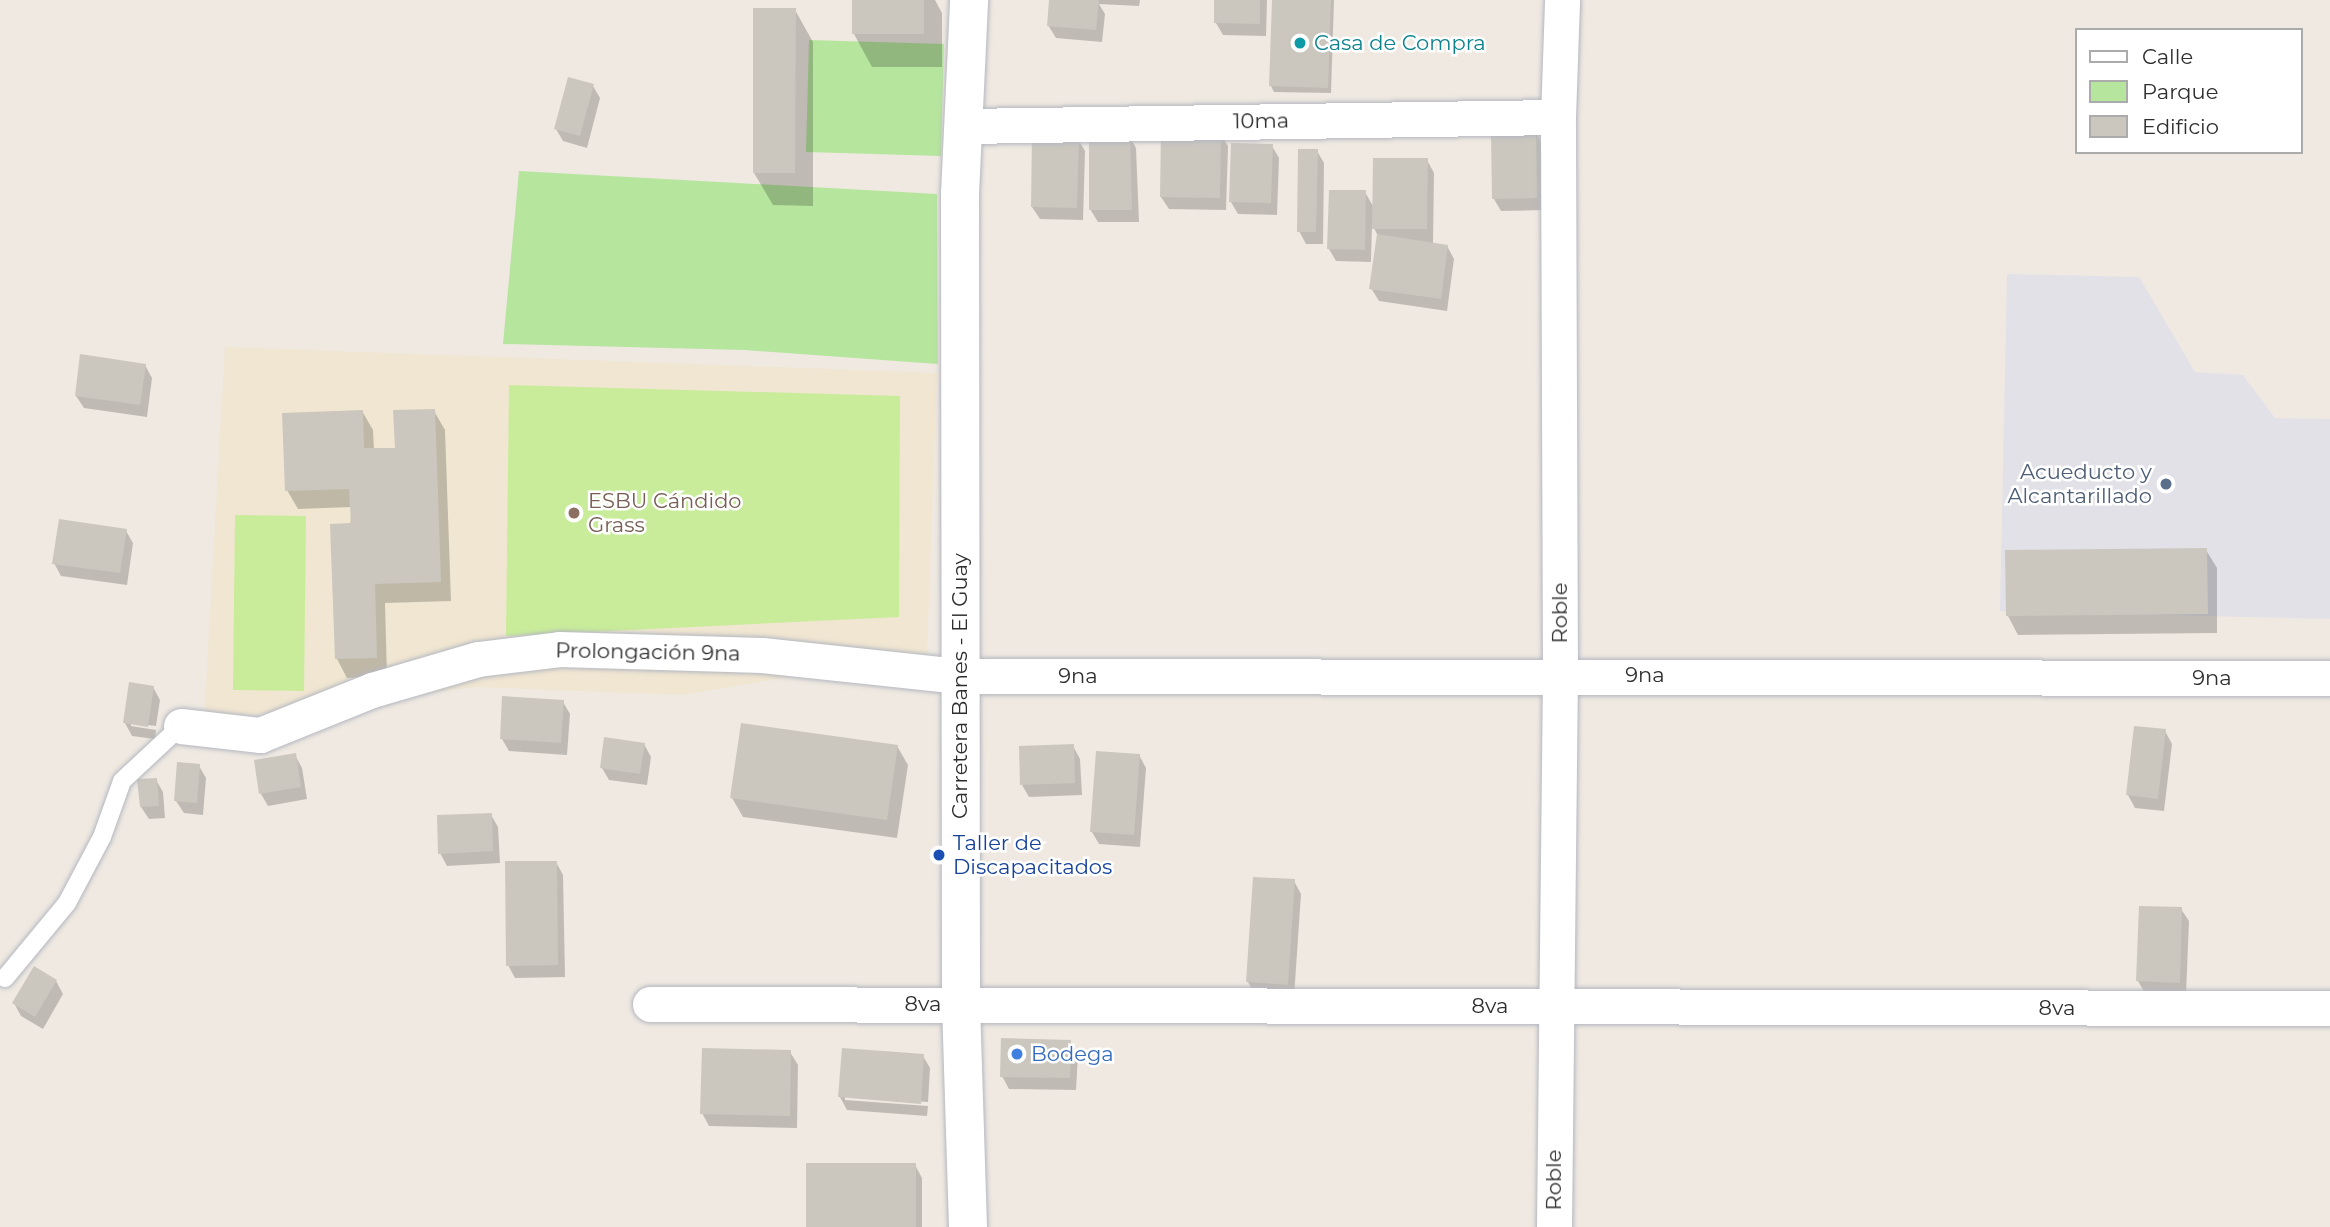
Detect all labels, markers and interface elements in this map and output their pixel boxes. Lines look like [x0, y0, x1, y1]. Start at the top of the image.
legend [2074, 28, 2302, 154]
place label: Casa de Compra [1314, 30, 1486, 56]
marker: Casa de Compra [1292, 35, 1308, 51]
text: Calle [2142, 44, 2193, 69]
text: Parque [2142, 79, 2218, 104]
street label: 10ma [1233, 108, 1289, 134]
text: Edificio [2142, 114, 2219, 139]
place label: Acueducto y Alcantarillado [2007, 459, 2152, 509]
marker: Acueducto y Alcantarillado [2158, 476, 2174, 492]
place label: ESBU Cándido Grass [588, 488, 742, 538]
marker: ESBU Cándido Grass [566, 505, 582, 521]
street label: Carretera Banes - El Guay [947, 553, 973, 819]
street label: Roble [1547, 583, 1573, 643]
street label: Prolongación 9na [555, 638, 741, 666]
street label: 9na [1625, 662, 1665, 688]
street label: 9na [1058, 663, 1098, 689]
street label: 9na [2192, 665, 2232, 691]
place label: Taller de Discapacitados [953, 830, 1112, 880]
marker: Taller de Discapacitados [931, 847, 947, 863]
street label: 8va [905, 991, 941, 1017]
street label: 8va [1472, 993, 1508, 1019]
street label: 8va [2039, 995, 2075, 1021]
place label: Bodega [1031, 1041, 1114, 1067]
marker: Bodega [1009, 1046, 1025, 1062]
street label: Roble [1541, 1150, 1567, 1210]

